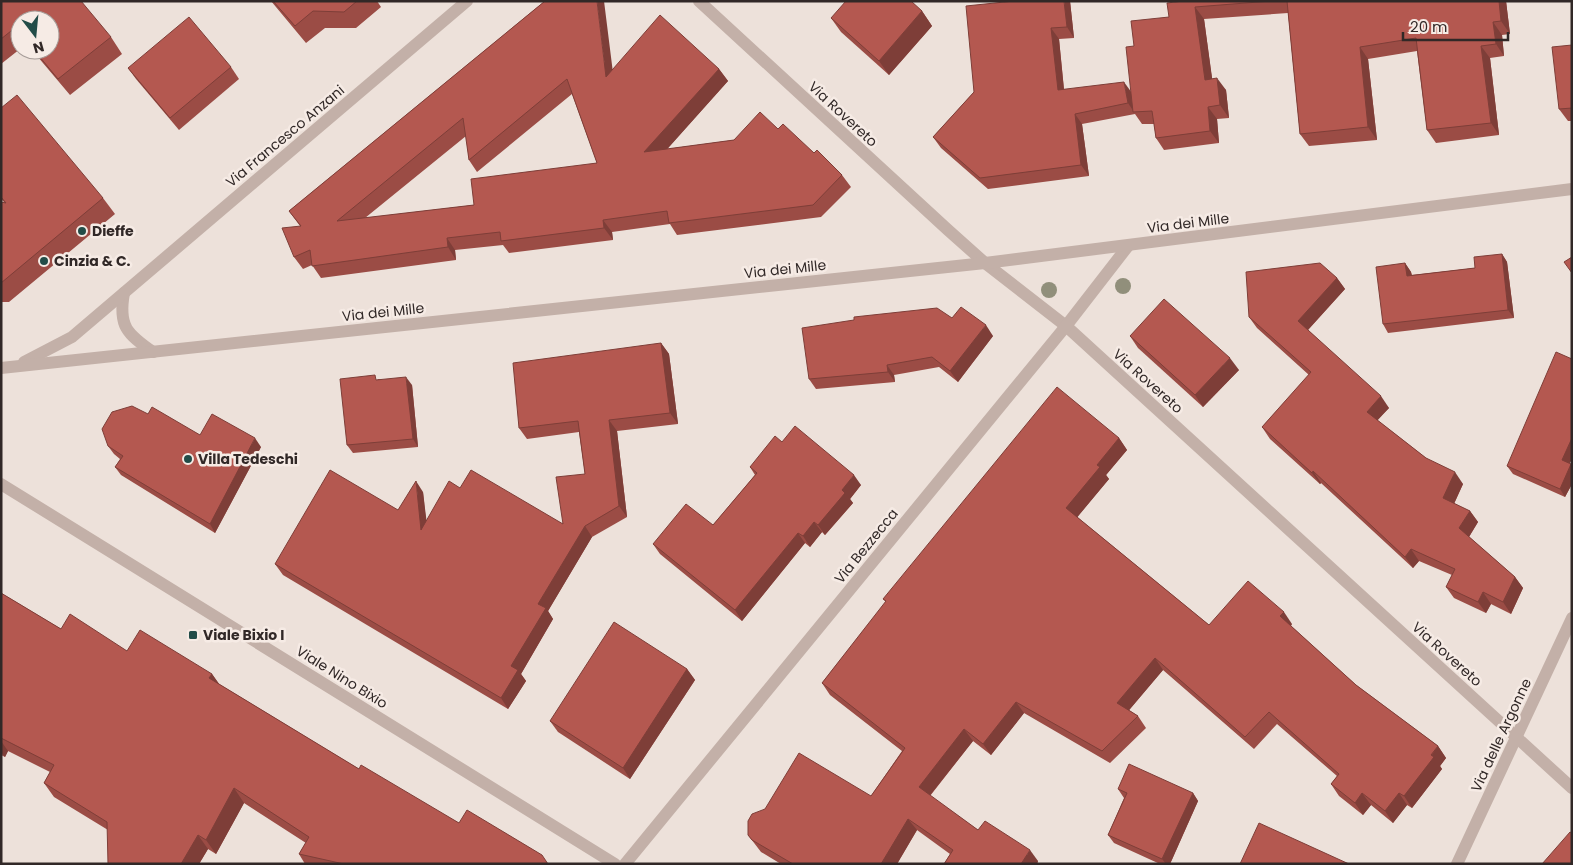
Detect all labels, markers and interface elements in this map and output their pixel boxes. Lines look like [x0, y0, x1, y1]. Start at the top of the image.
north arrow [10, 10, 60, 60]
scale bar [1403, 10, 1508, 42]
text: 20 m [1410, 16, 1448, 37]
text: N [31, 36, 46, 59]
street label: Via Rovereto [804, 77, 882, 151]
street label: Via Francesco Anzani [221, 80, 349, 192]
street label: Via dei Mille [1146, 208, 1230, 238]
place label: Dieffe [92, 221, 134, 241]
marker: Dieffe [76, 225, 88, 237]
place label: Cinzia & C. [54, 251, 131, 271]
marker: Cinzia & C. [38, 255, 50, 267]
street label: Via dei Mille [743, 255, 827, 283]
street label: Via dei Mille [341, 298, 425, 326]
street label: Via Rovereto [1109, 344, 1187, 418]
place label: Villa Tedeschi [198, 449, 298, 469]
marker: Villa Tedeschi [182, 453, 194, 465]
street label: Via Bezzecca [830, 504, 902, 588]
street label: Via Rovereto [1408, 617, 1486, 691]
place label: Viale Bixio I [203, 625, 284, 645]
marker: Viale Bixio I [187, 629, 199, 641]
street label: Viale Nino Bixio [292, 641, 392, 713]
street label: Via delle Argonne [1466, 675, 1536, 795]

